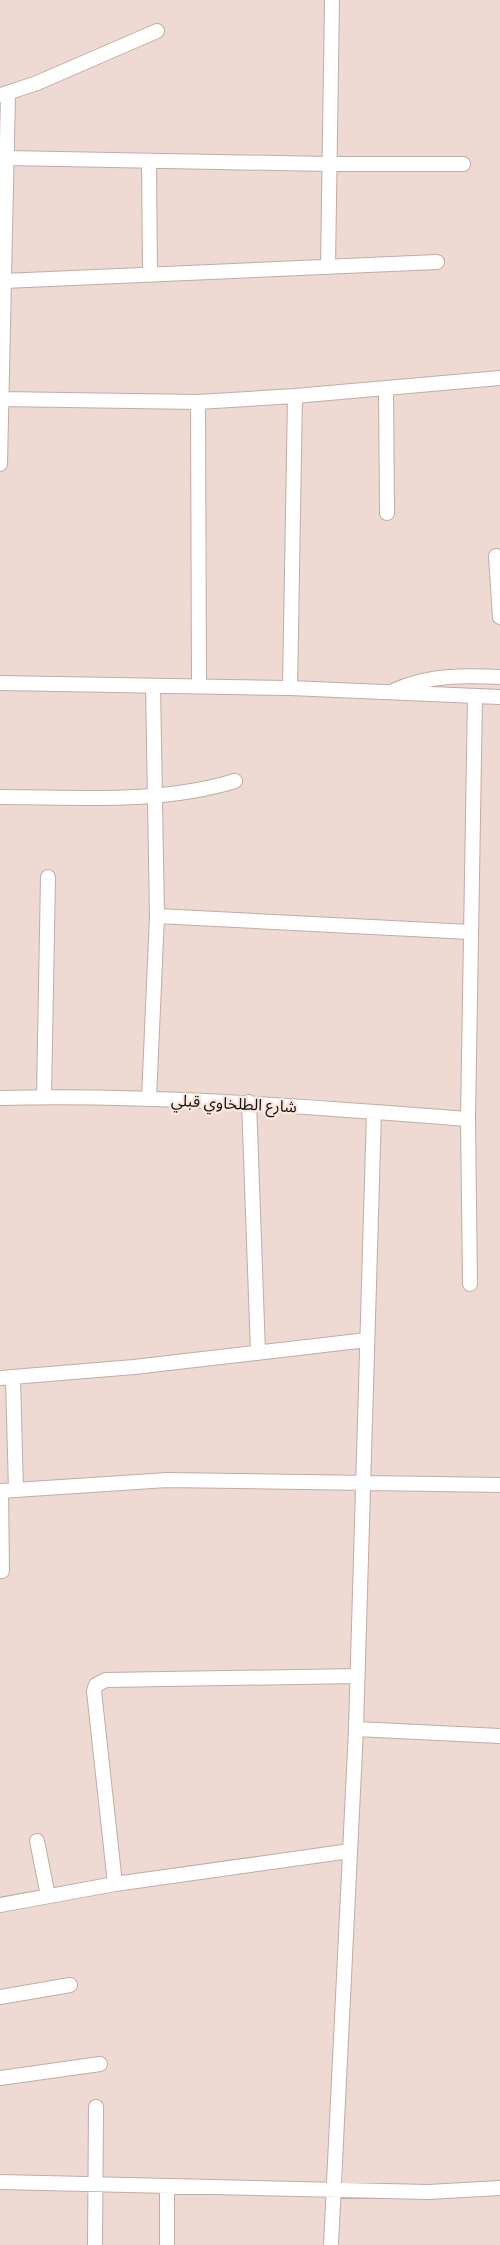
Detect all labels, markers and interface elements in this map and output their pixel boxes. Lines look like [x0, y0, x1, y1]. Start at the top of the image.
street label: شارع الطلخاوي قبلي [170, 1090, 297, 1119]

